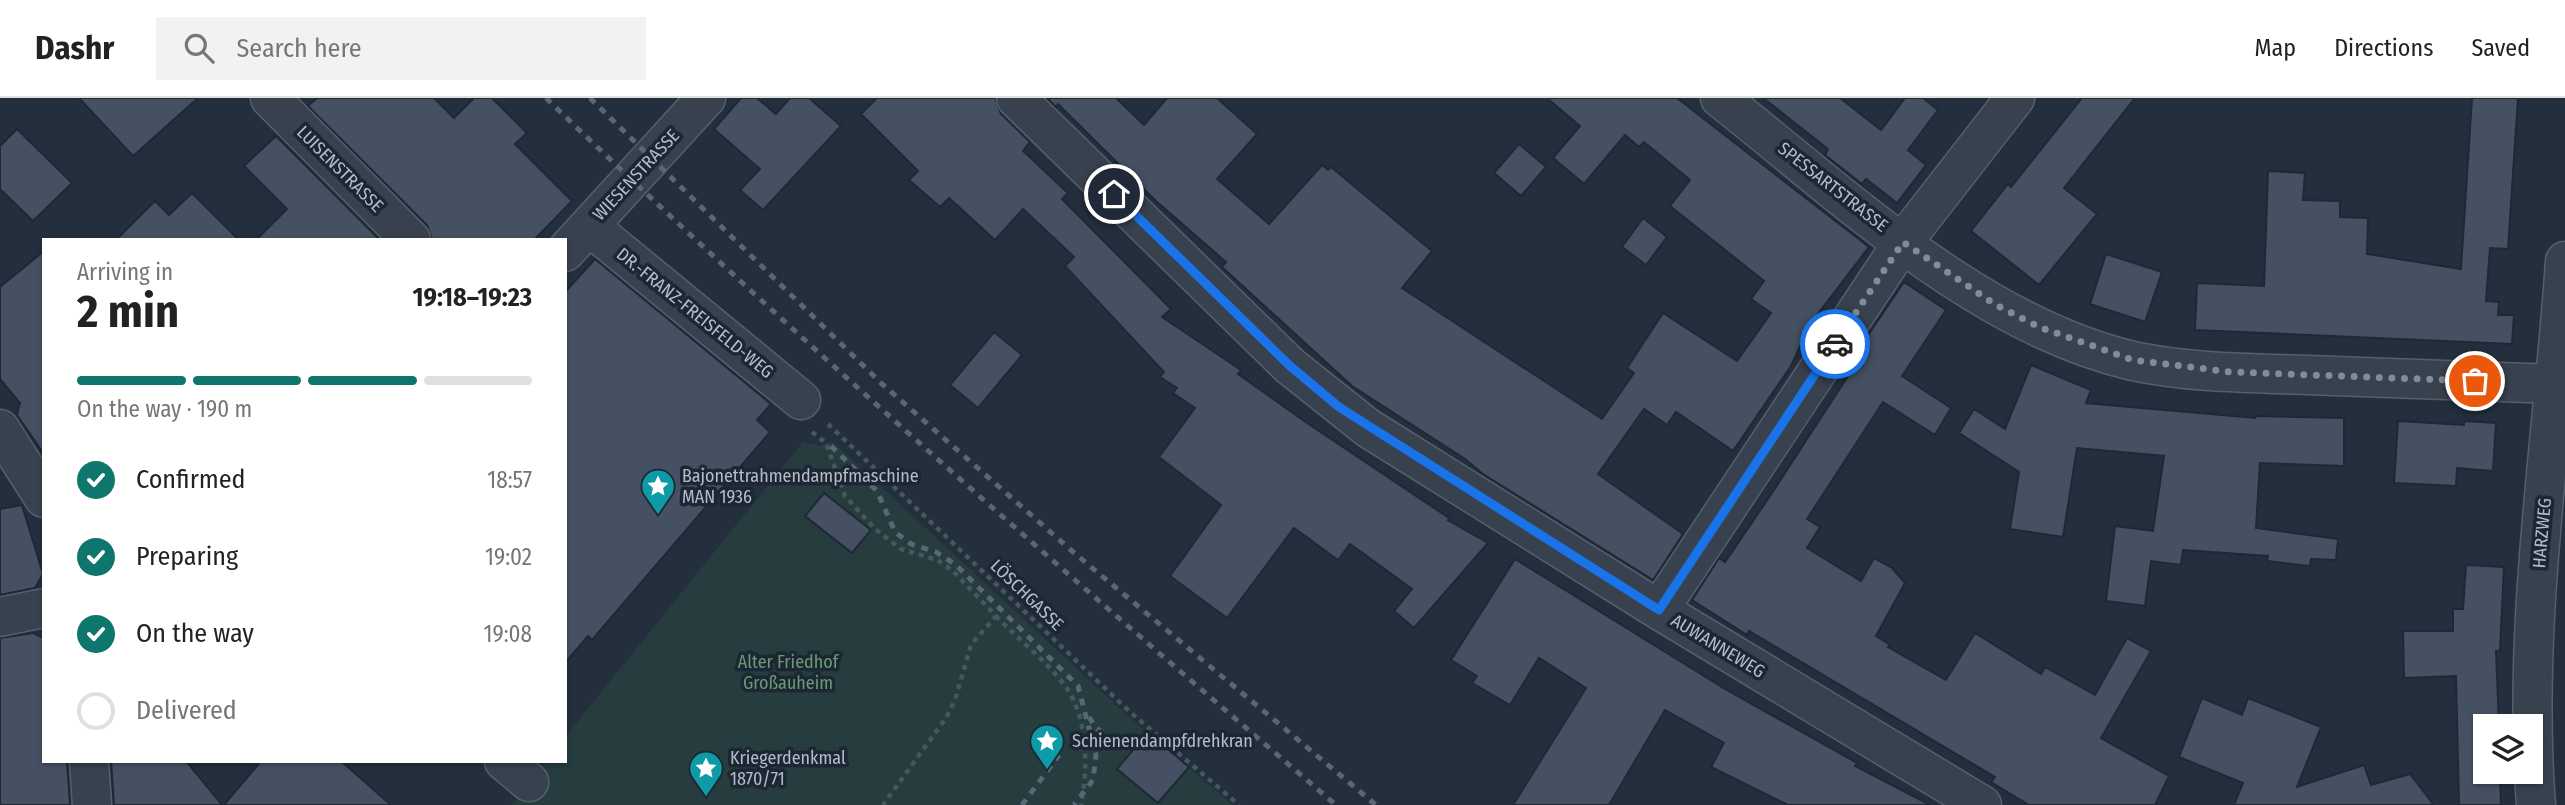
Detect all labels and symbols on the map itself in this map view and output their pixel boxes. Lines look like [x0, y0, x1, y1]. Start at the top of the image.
street label: LUISENSTRASSE [292, 121, 388, 217]
street label: WIESENSTRASSE [588, 125, 684, 225]
street label: SPESSARTSTRASSE [1774, 137, 1892, 237]
pin [1084, 164, 1144, 224]
street label: DR.-FRANZ-FREISFELD-WEG [612, 243, 778, 383]
courier [1800, 309, 1870, 379]
pin [2445, 351, 2505, 411]
place label: Bajonettrahmendampfmaschine MAN 1936 [682, 465, 919, 508]
place icon: Bajonettrahmendampfmaschine MAN 1936 [639, 467, 677, 516]
street label: HARZWEG [2528, 497, 2556, 569]
street label: LÖSCHGASSE [986, 555, 1068, 635]
street label: AUWANNEWEG [1667, 609, 1769, 683]
park label: Alter Friedhof Großauheim [738, 651, 840, 694]
place icon: Schienendampfdrehkran [1028, 722, 1066, 771]
place label: Schienendampfdrehkran [1072, 730, 1253, 752]
place label: Kriegerdenkmal 1870/71 [730, 747, 846, 790]
place icon: Kriegerdenkmal 1870/71 [687, 749, 725, 798]

